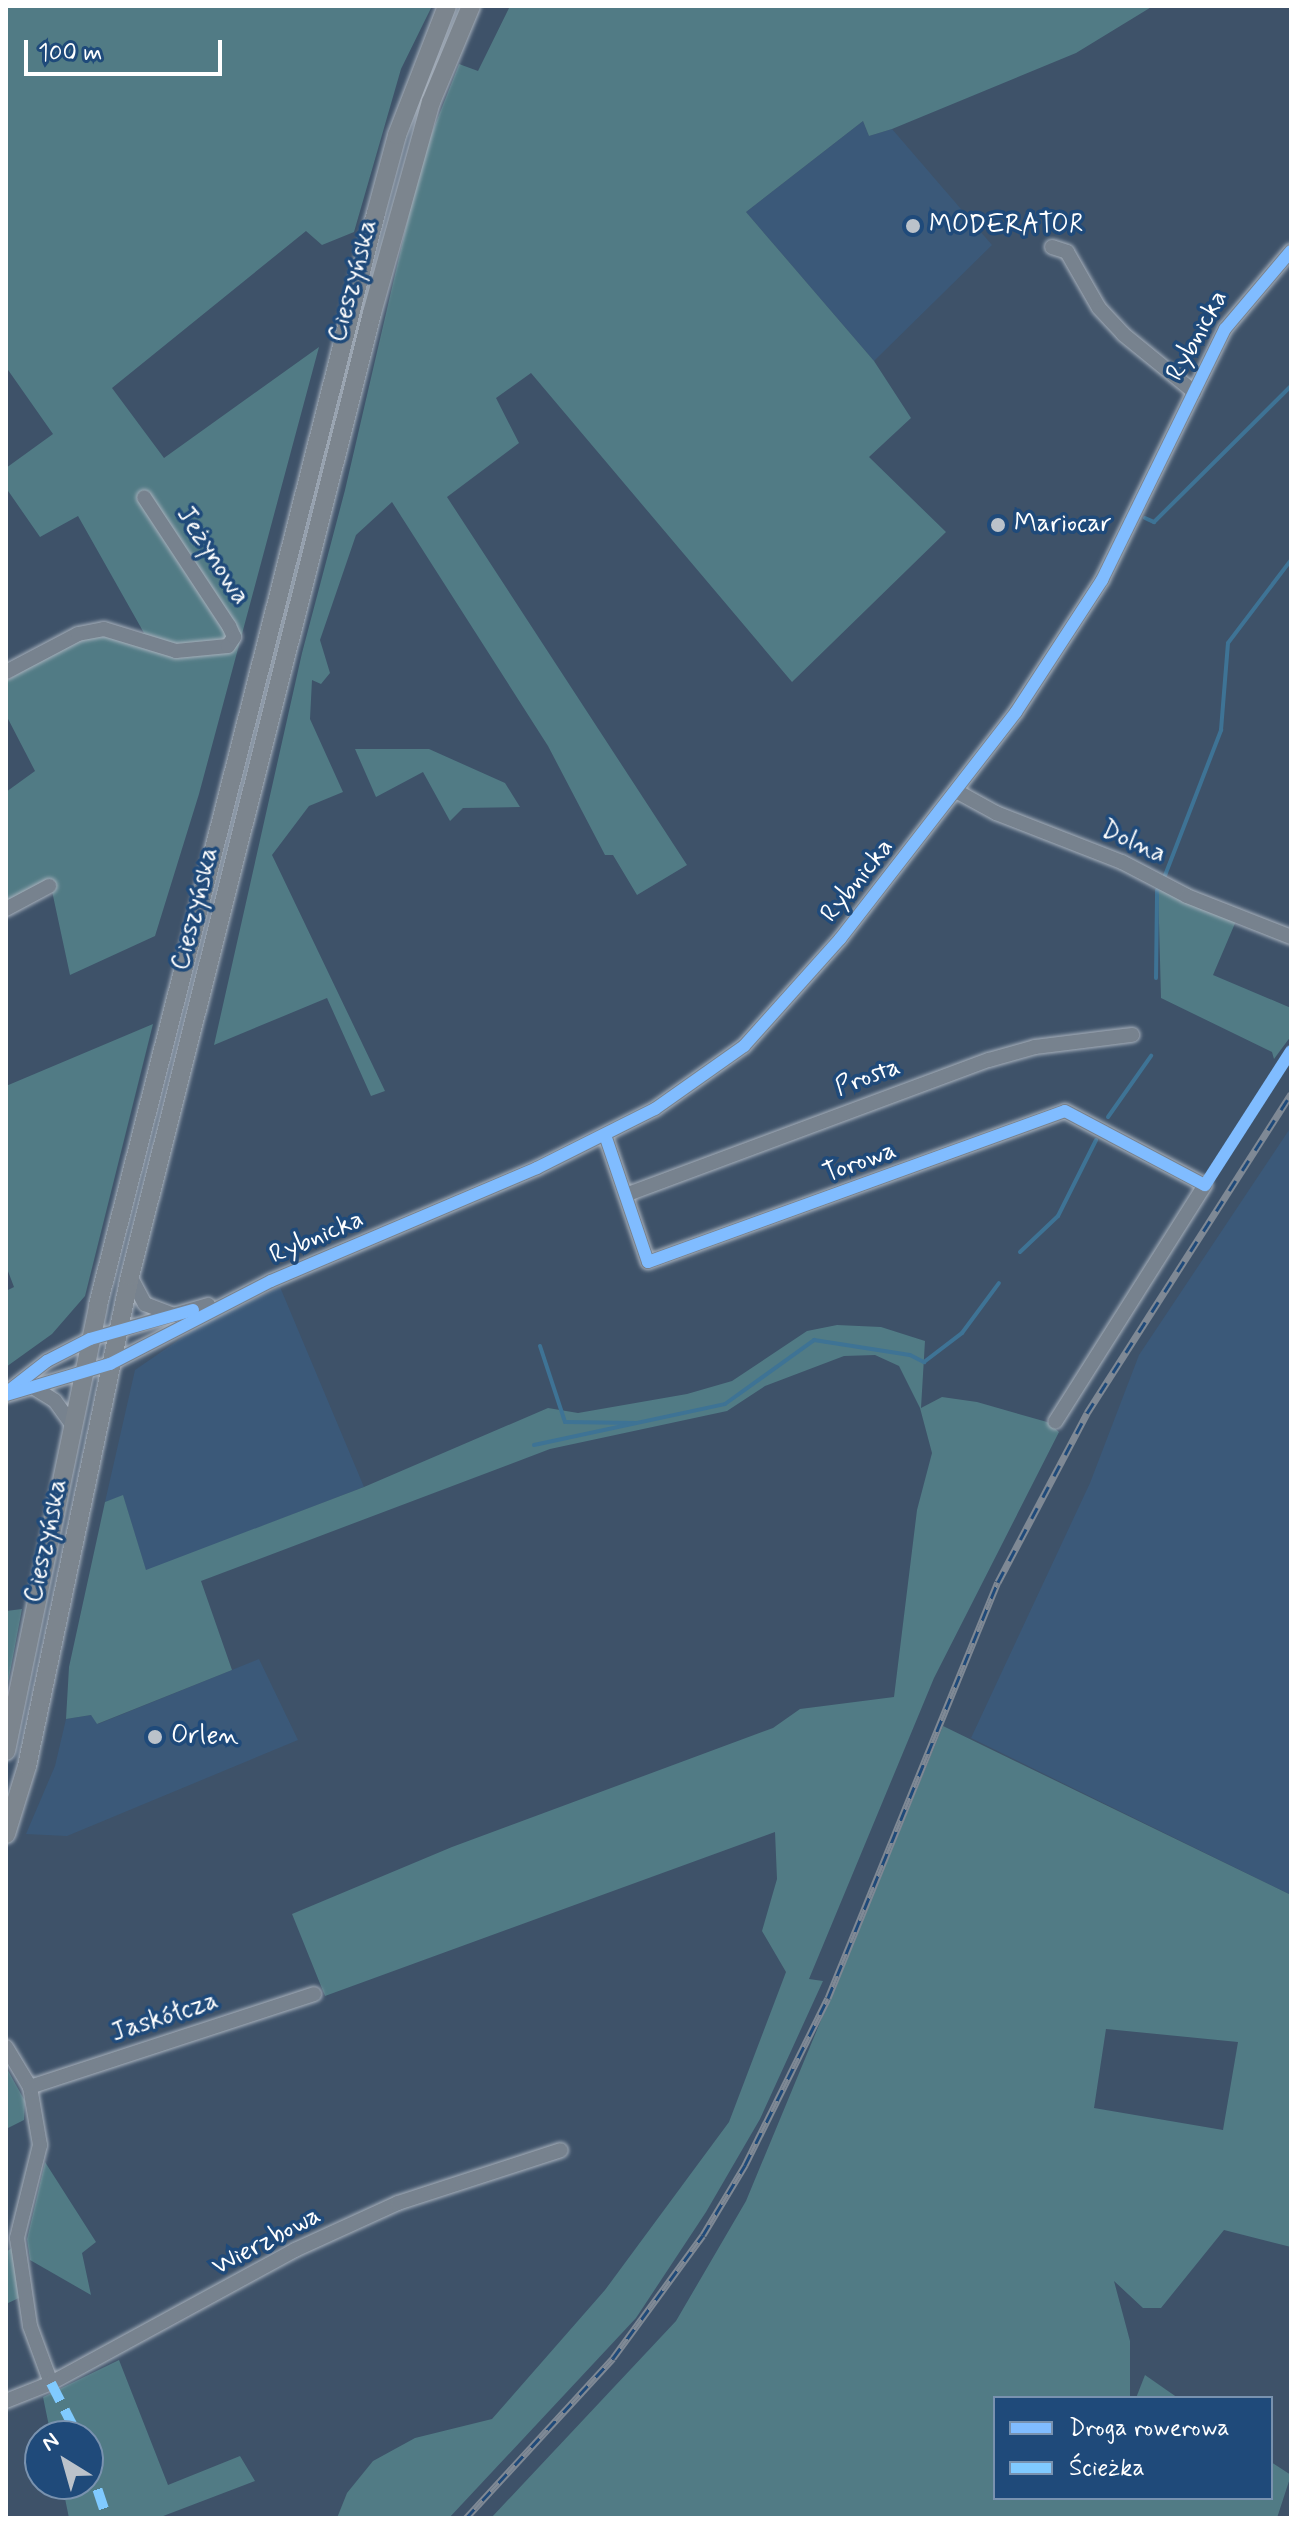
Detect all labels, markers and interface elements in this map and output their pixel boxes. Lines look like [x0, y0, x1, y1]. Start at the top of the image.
scale bar [28, 24, 226, 74]
text: 100 m [38, 38, 102, 69]
place label: MODERATOR [929, 210, 1083, 242]
street label: Cieszyńska [323, 216, 385, 346]
marker: MODERATOR [904, 217, 922, 235]
street label: Rybnicka [1160, 285, 1236, 387]
street label: Jeżynowa [169, 501, 255, 611]
place label: Mariocar [1014, 509, 1112, 541]
marker: Mariocar [989, 516, 1007, 534]
street label: Dolna [1096, 815, 1170, 871]
street label: Rybnicka [815, 833, 901, 929]
street label: Cieszyńska [166, 844, 226, 974]
street label: Prosta [831, 1052, 905, 1104]
street label: Torowa [819, 1135, 901, 1191]
street label: Rybnicka [265, 1204, 369, 1272]
street label: Cieszyńska [19, 1476, 75, 1606]
place label: Orlen [171, 1721, 239, 1753]
marker: Orlen [146, 1728, 164, 1746]
street label: Jaskółcza [107, 1986, 223, 2050]
street label: Wierzbowa [207, 2200, 327, 2284]
legend [993, 2396, 1273, 2500]
text: Droga rowerowa [1069, 2413, 1230, 2444]
north arrow [24, 2420, 104, 2500]
text: N [36, 2427, 65, 2458]
text: Ścieżka [1069, 2453, 1145, 2484]

